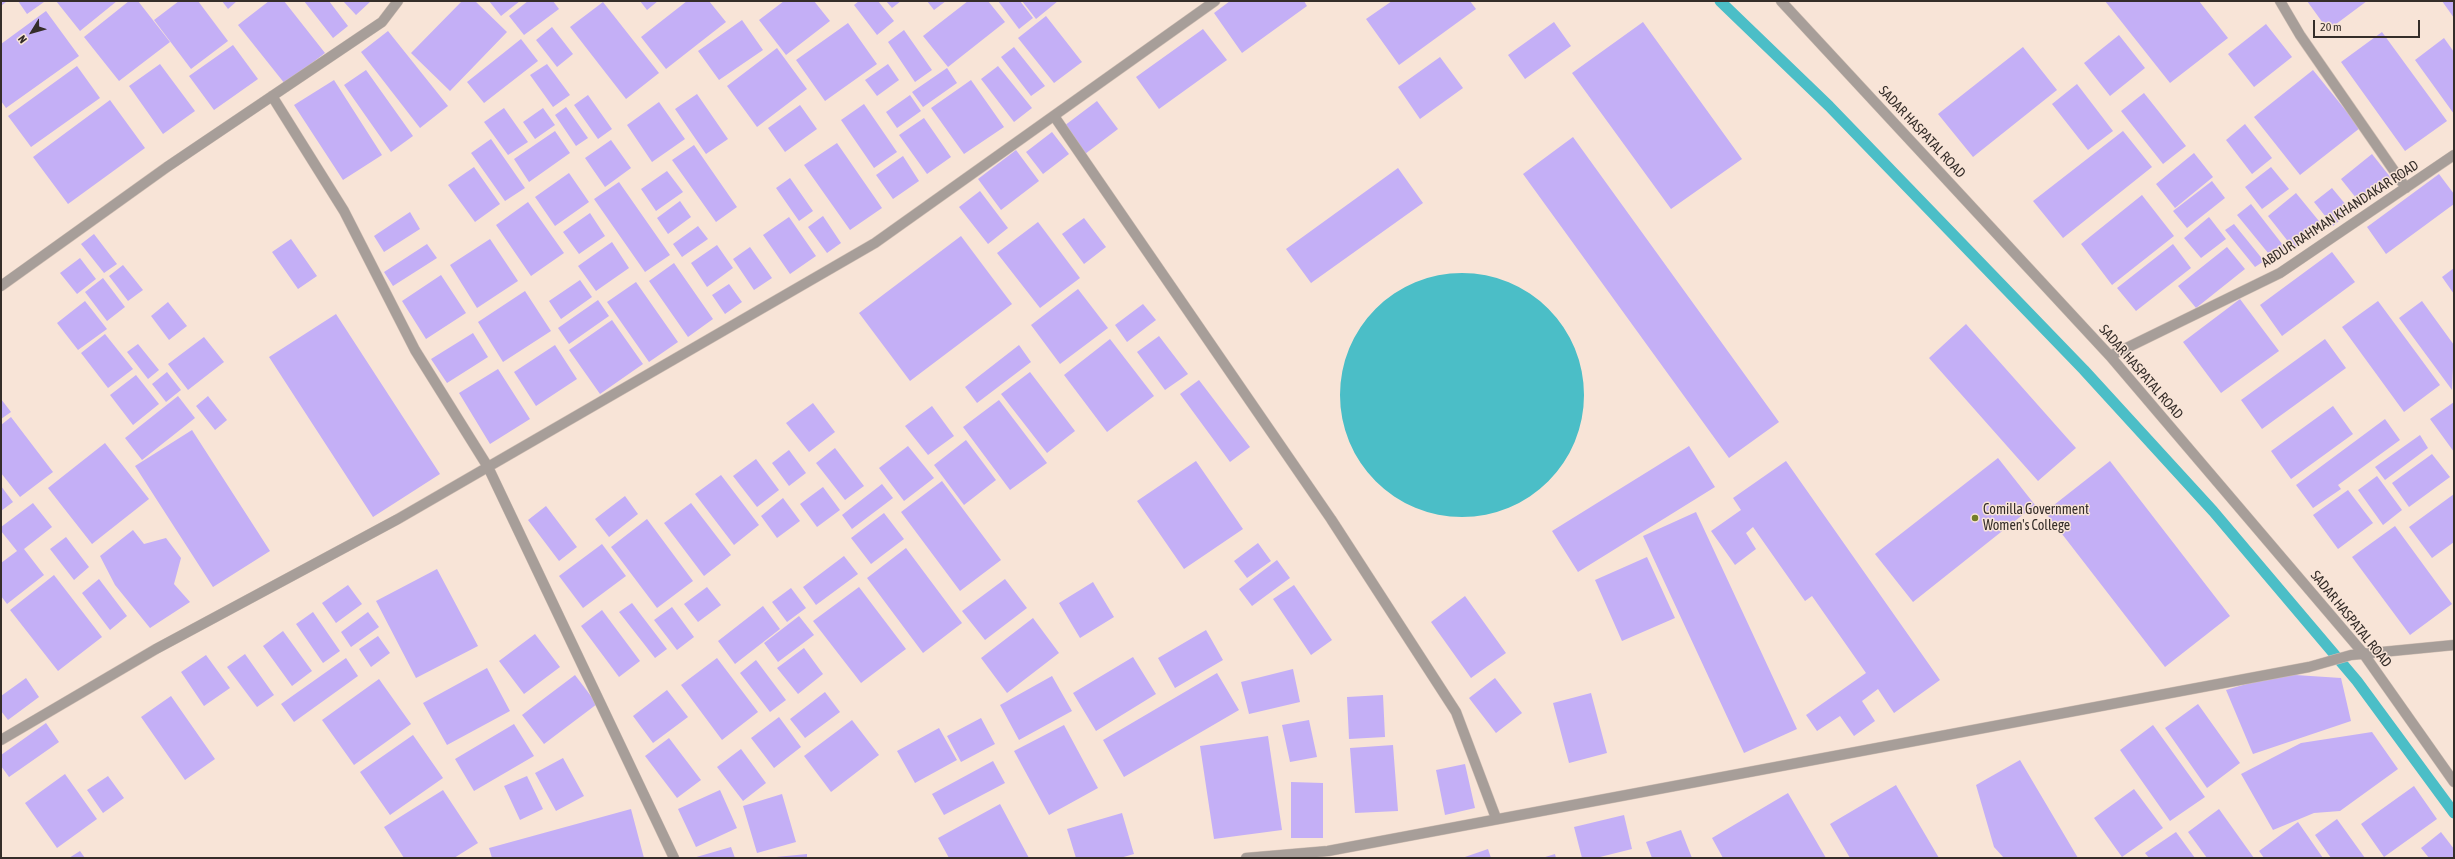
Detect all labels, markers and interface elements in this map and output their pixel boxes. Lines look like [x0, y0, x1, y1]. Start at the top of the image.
north arrow [12, 12, 52, 52]
scale bar [2315, 12, 2422, 38]
text: 20 m [2320, 20, 2342, 34]
text: N [16, 33, 29, 45]
street label: SADAR HASPATAL ROAD [1875, 83, 1969, 181]
street label: ABDUR RAHMAN KHANDAKAR ROAD [2258, 157, 2422, 271]
street label: SADAR HASPATAL ROAD [2096, 321, 2186, 423]
place label: Comilla Government Women's College [1983, 502, 2089, 534]
marker: Comilla Government Women's College [1970, 513, 1980, 523]
street label: SADAR HASPATAL ROAD [2307, 567, 2395, 671]

